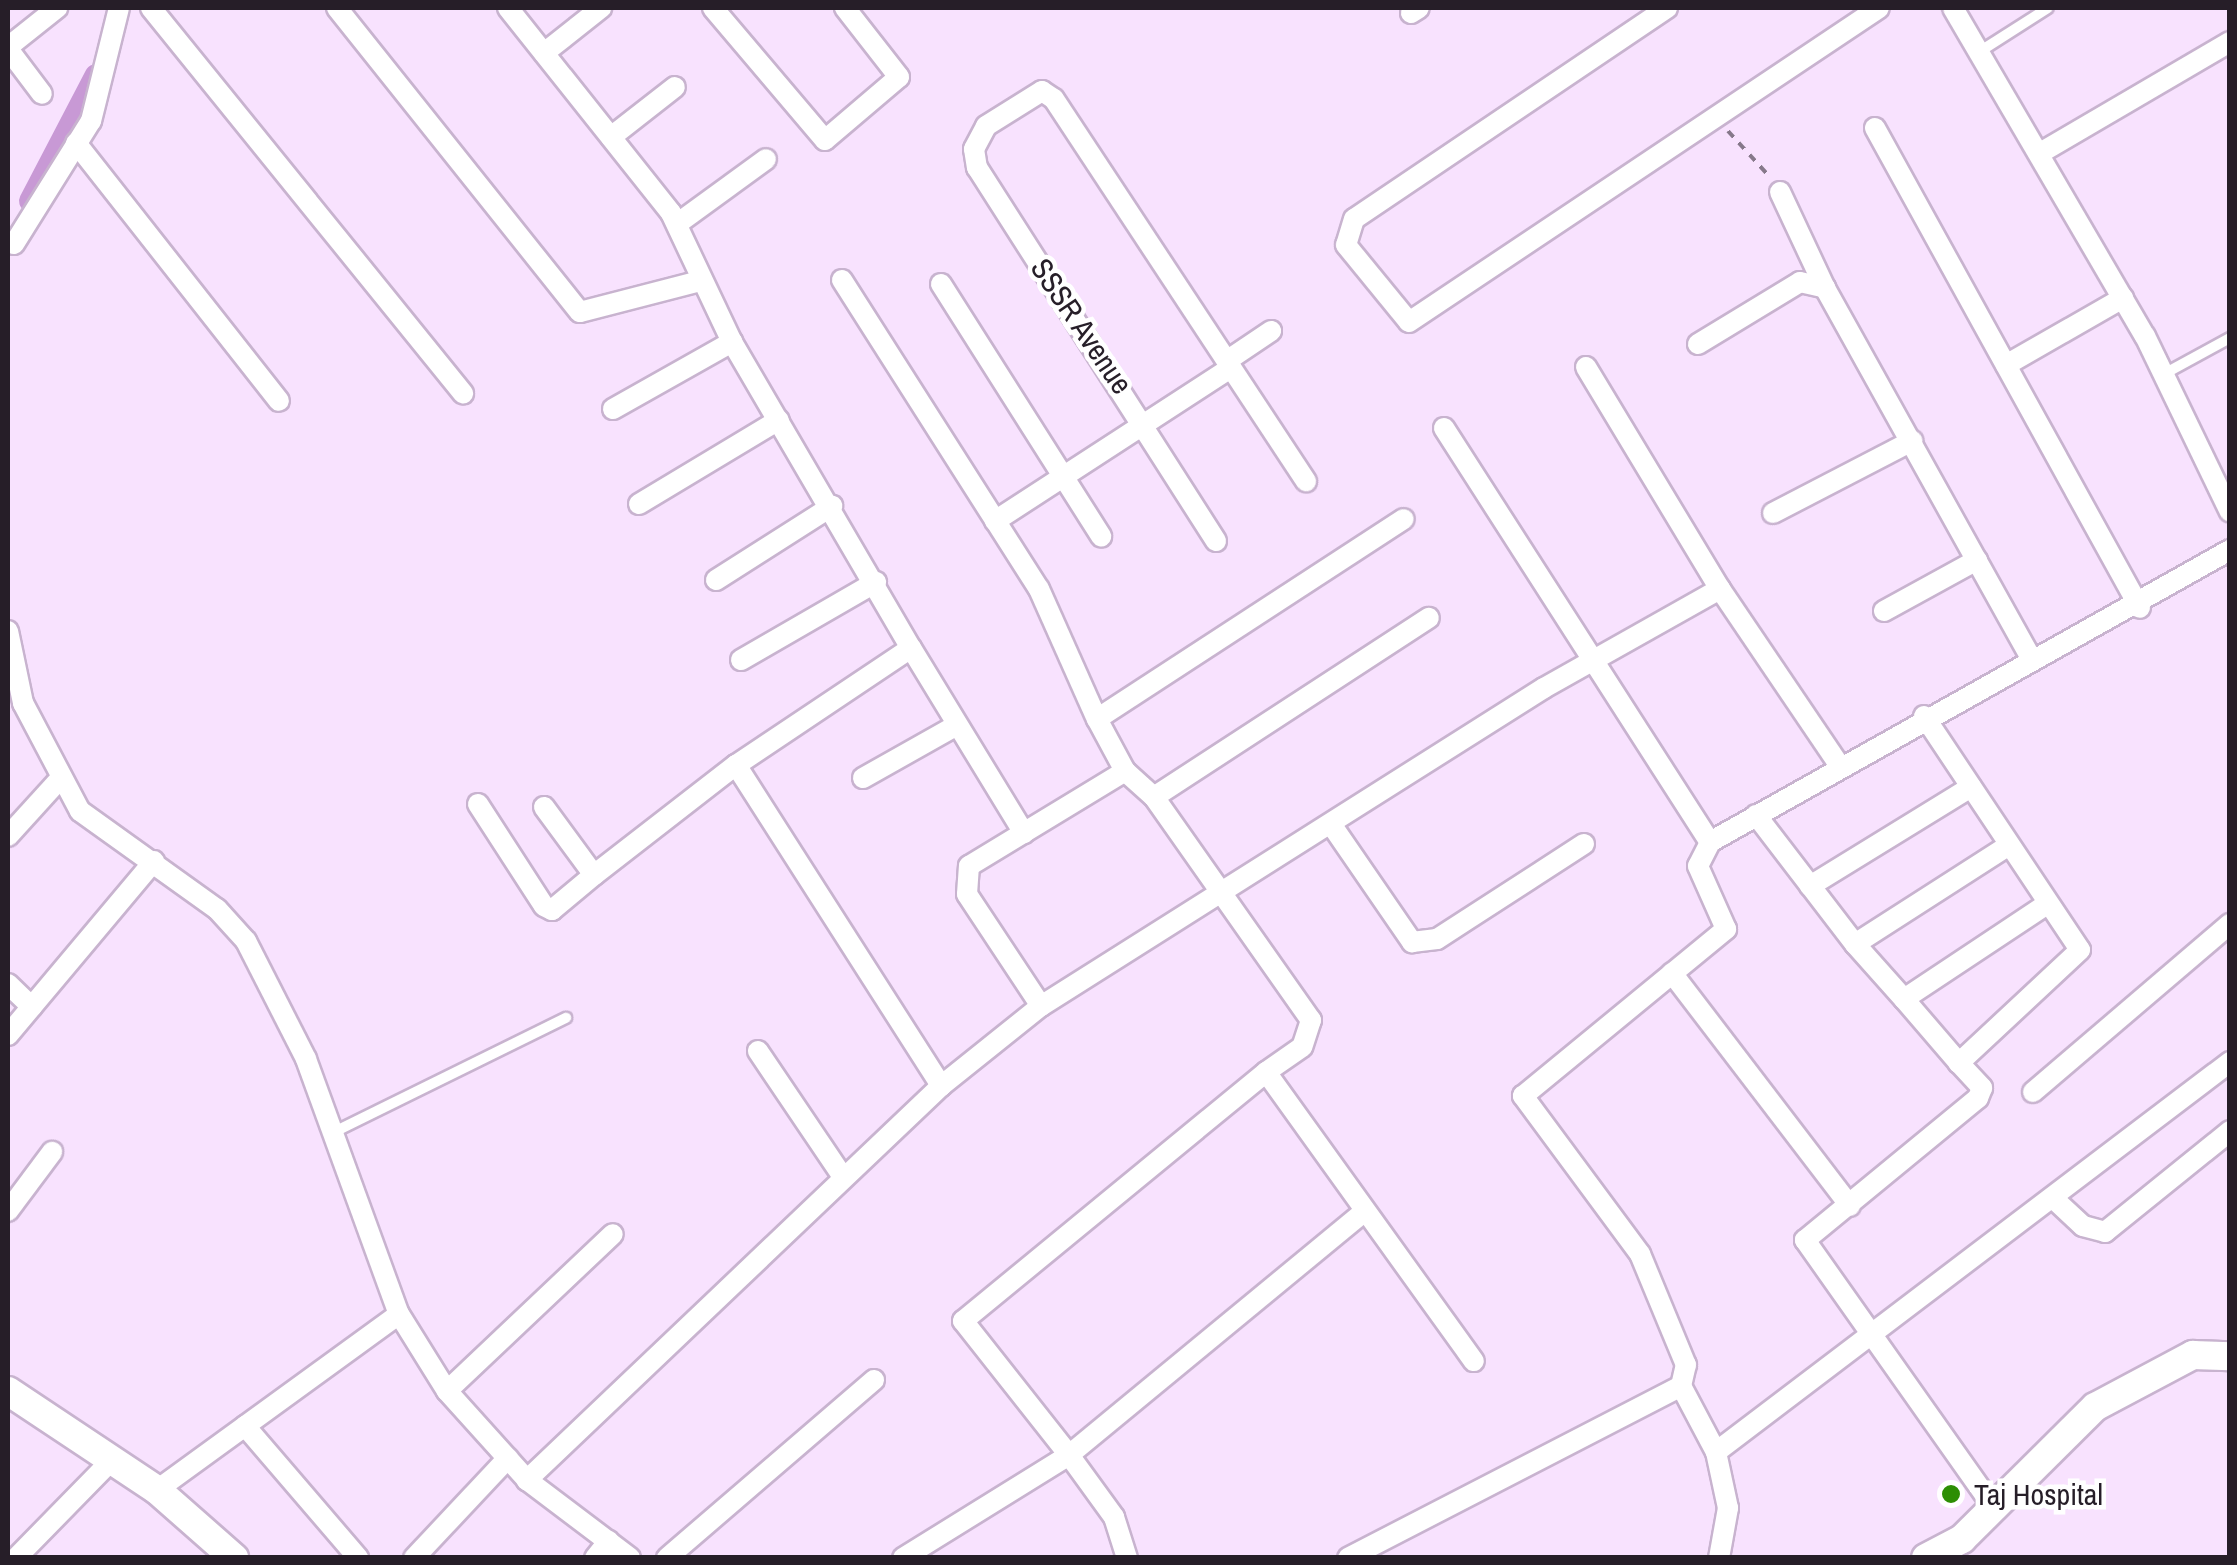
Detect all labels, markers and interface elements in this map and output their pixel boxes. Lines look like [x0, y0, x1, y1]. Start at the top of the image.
street label: SSSR Avenue [1023, 251, 1141, 401]
place label: Taj Hospital [1974, 1476, 2103, 1512]
marker: Taj Hospital [1938, 1481, 1964, 1507]

